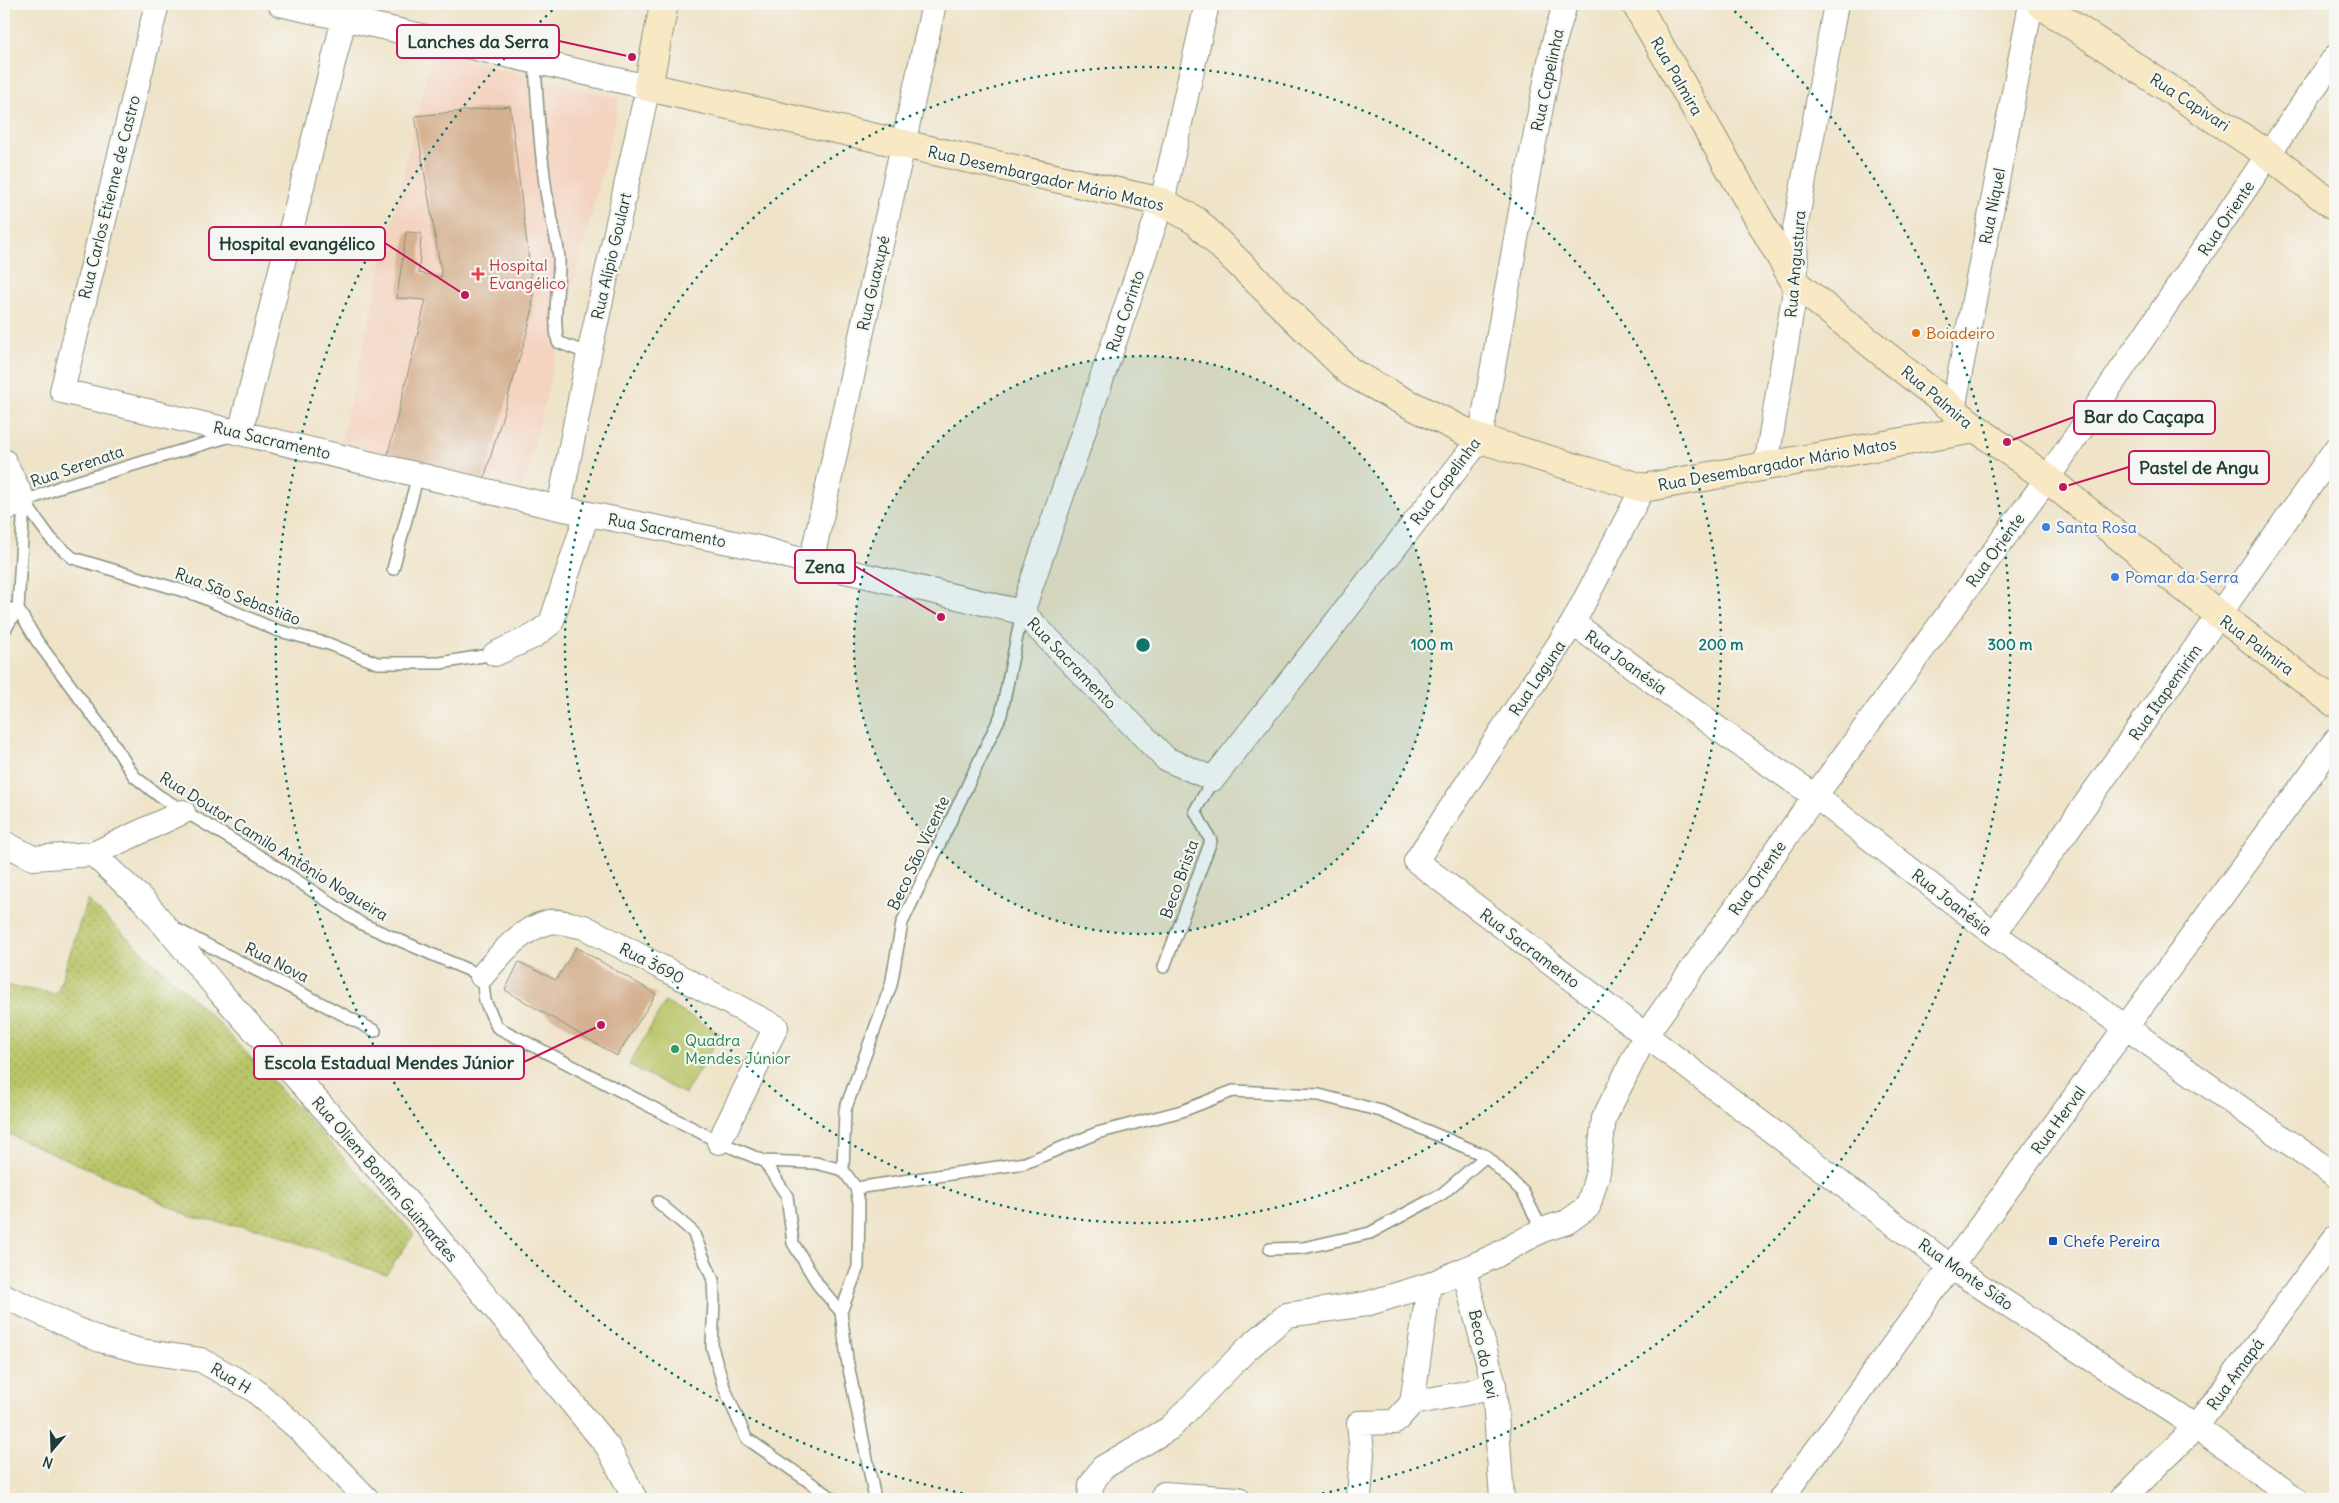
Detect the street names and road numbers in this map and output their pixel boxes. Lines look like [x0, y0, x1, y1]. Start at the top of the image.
street label: Rua Capelinha [1526, 27, 1568, 133]
street label: Rua Palmira [1646, 33, 1708, 119]
street label: Rua Capivari [2146, 69, 2234, 135]
street label: Rua Carlos Etienne de Castro [74, 93, 144, 301]
street label: Rua Desembargador Mário Matos [926, 141, 1166, 215]
street label: Rua Níquel [1975, 166, 2009, 246]
street label: Rua Oriente [2194, 177, 2258, 259]
street label: Rua Alípio Goulart [587, 190, 635, 321]
street label: Rua Angustura [1780, 210, 1810, 318]
street label: Rua Guaxupé [852, 233, 894, 333]
street label: Rua Corinto [1102, 267, 1148, 355]
street label: Rua Palmira [1897, 361, 1977, 433]
street label: Rua Sacramento [211, 417, 333, 463]
street label: Rua Capelinha [1406, 433, 1484, 529]
street label: Rua Desembargador Mário Matos [1656, 433, 1898, 495]
street label: Rua Serenata [28, 441, 126, 491]
street label: Rua Sacramento [606, 509, 728, 551]
street label: Rua Oriente [1962, 509, 2028, 591]
street label: Rua São Sebastião [172, 563, 304, 629]
street label: Rua Palmira [2216, 611, 2298, 679]
street label: Rua Sacramento [1023, 613, 1121, 713]
street label: Rua Joanésia [1581, 626, 1671, 698]
street label: Rua Laguna [1504, 636, 1570, 720]
street label: Rua Itapemirim [2124, 640, 2206, 744]
street label: Rua Doutor Camilo Antônio Nogueira [156, 767, 392, 925]
street label: Beco São Vicente [883, 793, 953, 913]
street label: Beco Brista [1156, 837, 1202, 921]
street label: Rua Oriente [1724, 837, 1790, 919]
street label: Rua Joanésia [1908, 864, 1996, 940]
street label: Rua Sacramento [1476, 904, 1584, 992]
street label: Rua Nova [242, 937, 312, 987]
street label: Rua 3690 [616, 938, 688, 988]
street label: Rua Herval [2027, 1082, 2089, 1158]
street label: Rua Oliem Bonfim Guimarães [308, 1092, 462, 1266]
street label: Rua Monte Sião [1915, 1234, 2017, 1314]
street label: Beco do Levi [1465, 1308, 1503, 1400]
street label: Rua Amapá [2202, 1334, 2268, 1414]
street label: Rua H [207, 1358, 255, 1398]

